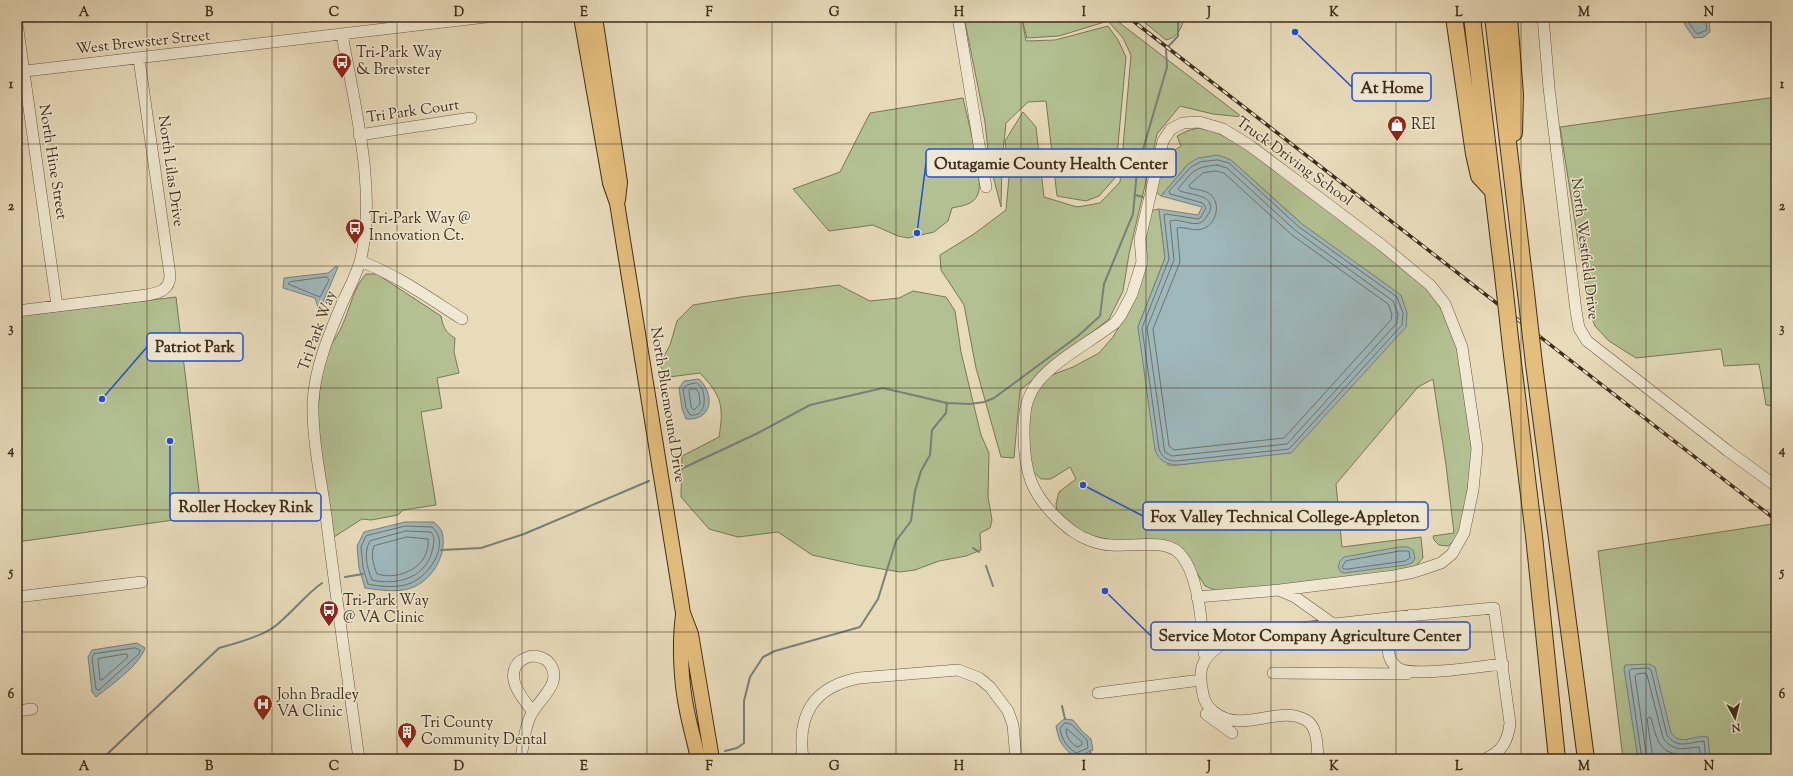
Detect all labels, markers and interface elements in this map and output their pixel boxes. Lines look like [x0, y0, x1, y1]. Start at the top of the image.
text: A [79, 4, 90, 22]
text: B [205, 4, 214, 22]
text: C [329, 4, 339, 22]
text: D [454, 4, 464, 22]
text: E [580, 4, 588, 22]
text: F [705, 4, 713, 22]
text: G [829, 4, 840, 22]
text: H [954, 4, 965, 22]
text: I [1082, 4, 1087, 22]
text: J [1206, 4, 1211, 22]
text: K [1329, 4, 1339, 22]
text: L [1455, 4, 1463, 22]
text: M [1578, 4, 1590, 22]
text: N [1704, 4, 1715, 22]
street label: West Brewster Street [75, 26, 211, 60]
place label: Tri-Park Way & Brewster [356, 43, 442, 81]
bus stop icon: Tri-Park Way & Brewster [331, 51, 353, 79]
callout: At Home [1352, 73, 1431, 101]
text: 1 [9, 76, 14, 94]
text: 1 [1780, 76, 1785, 94]
text: At Home [1360, 78, 1424, 101]
street label: Tri Park Court [365, 95, 461, 129]
street label: North Hine Street [33, 103, 71, 221]
street label: Truck Driving School [1231, 113, 1357, 211]
street label: North Lilas Drive [152, 114, 188, 228]
shop icon: REI [1386, 114, 1408, 142]
place label: REI [1411, 115, 1436, 136]
callout: Outagamie County Health Center [926, 149, 1176, 177]
text: Outagamie County Health Center [934, 154, 1169, 177]
street label: North Westfield Drive [1565, 177, 1603, 321]
text: 2 [8, 198, 15, 216]
text: 2 [1779, 198, 1786, 216]
place label: Tri-Park Way @ Innovation Ct. [369, 209, 470, 247]
bus stop icon: Tri-Park Way @ Innovation Ct. [344, 217, 366, 245]
street label: Tri Park Way [294, 287, 342, 374]
text: 3 [8, 320, 14, 338]
text: 3 [1779, 320, 1785, 338]
street label: North Bluemound Drive [644, 326, 690, 484]
callout: Patriot Park [147, 333, 243, 361]
text: Patriot Park [155, 337, 235, 360]
text: 4 [7, 442, 15, 460]
text: 4 [1778, 442, 1786, 460]
callout: Roller Hockey Rink [170, 493, 321, 521]
text: Roller Hockey Rink [178, 497, 314, 520]
callout: Fox Valley Technical College-Appleton [1143, 502, 1428, 530]
text: Fox Valley Technical College-Appleton [1150, 507, 1420, 530]
text: 5 [8, 564, 14, 582]
text: 5 [1779, 564, 1785, 582]
place label: Tri-Park Way @ VA Clinic [343, 591, 429, 629]
bus stop icon: Tri-Park Way @ VA Clinic [318, 599, 340, 627]
callout: Service Motor Company Agriculture Center [1151, 622, 1470, 650]
text: Service Motor Company Agriculture Center [1159, 626, 1462, 649]
place label: John Bradley VA Clinic [276, 685, 359, 723]
text: 6 [8, 686, 15, 704]
text: 6 [1779, 686, 1786, 704]
hospital icon: John Bradley VA Clinic [252, 693, 274, 721]
north arrow [1715, 698, 1755, 738]
place label: Tri County Community Dental [421, 713, 547, 751]
text: N [1731, 718, 1742, 735]
building icon: Tri County Community Dental [396, 721, 418, 749]
text: A [79, 758, 90, 776]
text: B [205, 758, 214, 776]
text: C [329, 758, 339, 776]
text: D [454, 758, 464, 776]
text: E [580, 758, 588, 776]
text: F [705, 758, 713, 776]
text: G [829, 758, 840, 776]
text: H [954, 758, 965, 776]
text: I [1082, 758, 1087, 776]
text: J [1206, 758, 1211, 776]
text: K [1329, 758, 1339, 776]
text: L [1455, 758, 1463, 776]
text: M [1578, 758, 1590, 776]
text: N [1704, 758, 1715, 776]

